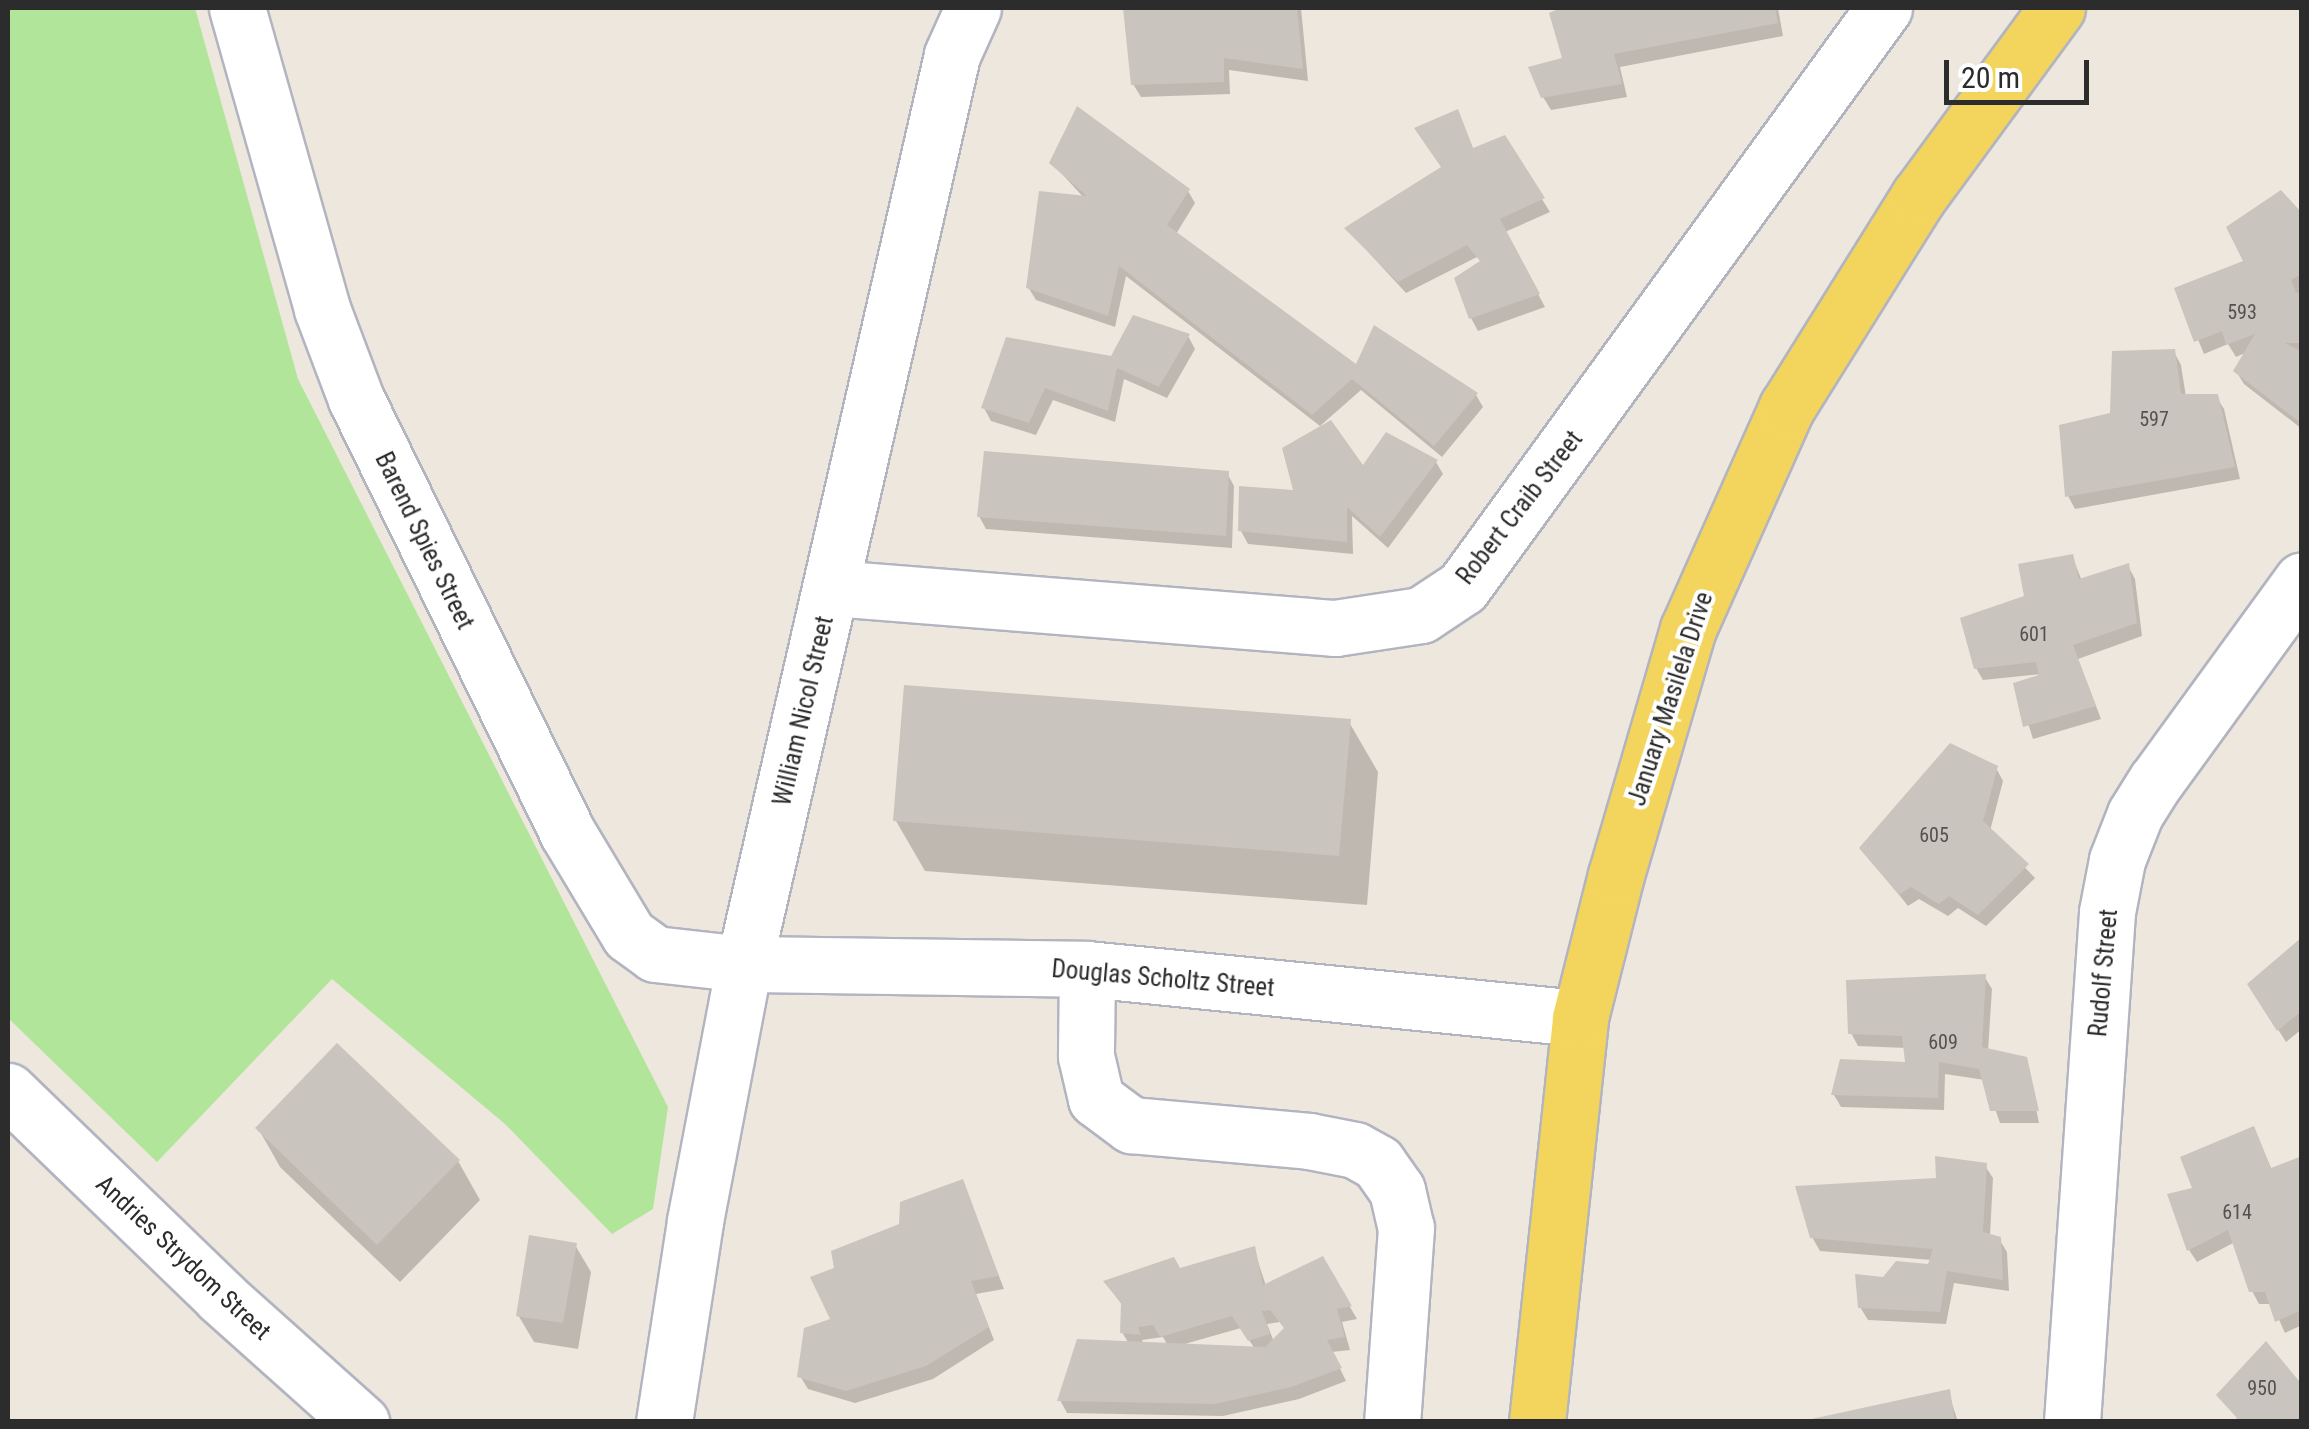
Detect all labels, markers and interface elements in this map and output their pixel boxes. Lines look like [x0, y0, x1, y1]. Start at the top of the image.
scale bar [1949, 40, 2094, 102]
text: 20 m [1961, 60, 2020, 95]
house number: 593 [2227, 300, 2257, 324]
house number: 597 [2139, 407, 2169, 431]
street label: Robert Craib Street [1451, 425, 1589, 591]
street label: Barend Spies Street [368, 447, 480, 635]
street label: January Masilela Drive [1622, 588, 1720, 810]
street label: William Nicol Street [768, 613, 840, 809]
house number: 601 [2019, 622, 2049, 646]
house number: 605 [1919, 823, 1949, 847]
street label: Rudolf Street [2083, 908, 2125, 1038]
street label: Douglas Scholtz Street [1050, 954, 1276, 1004]
house number: 609 [1928, 1030, 1958, 1054]
street label: Andries Strydom Street [90, 1169, 276, 1347]
house number: 614 [2222, 1200, 2252, 1224]
house number: 950 [2247, 1376, 2277, 1400]

